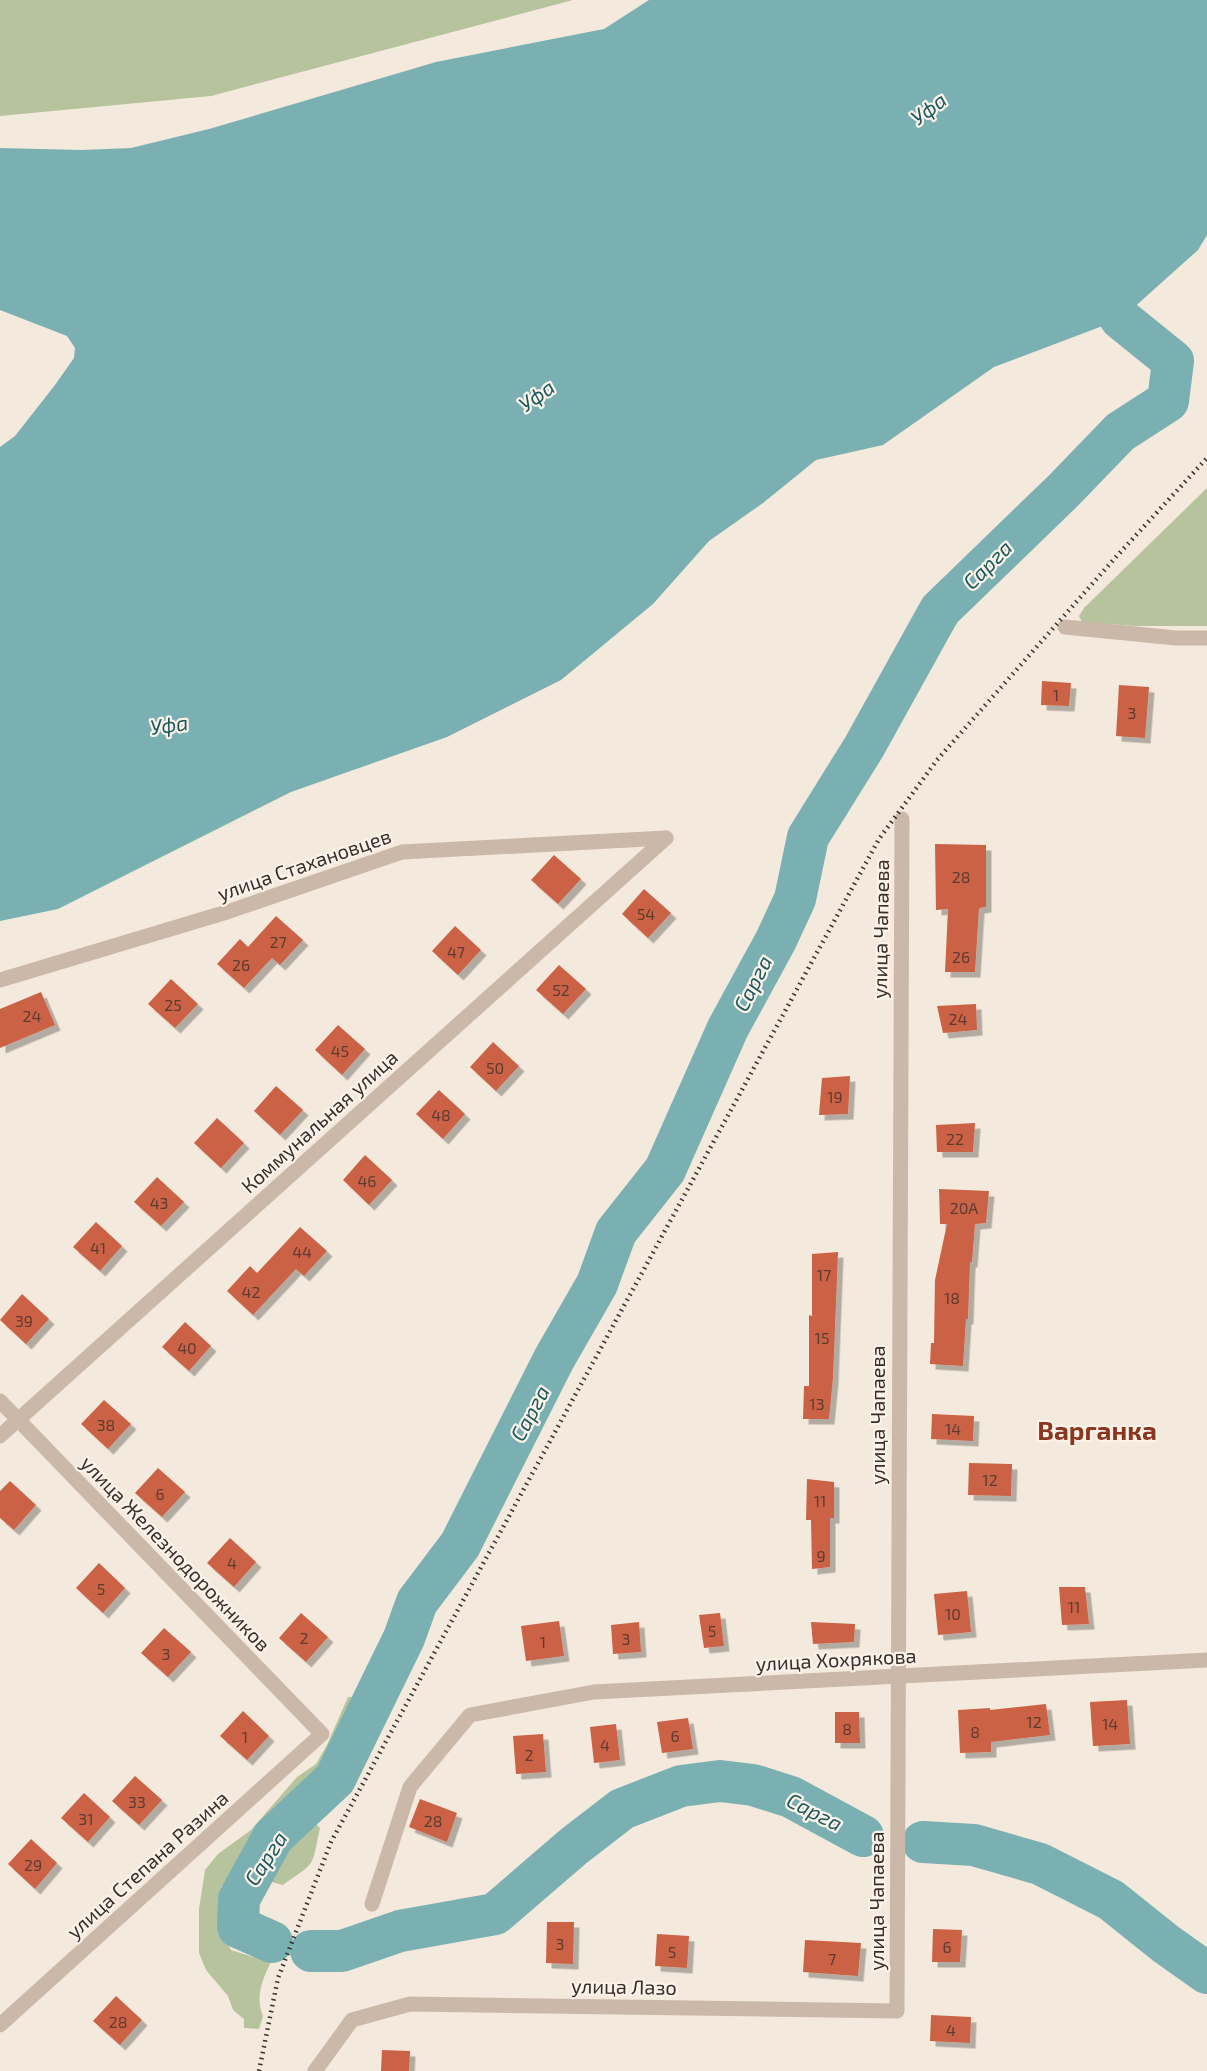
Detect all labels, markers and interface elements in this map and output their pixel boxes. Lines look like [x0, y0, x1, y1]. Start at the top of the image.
water label: Уфа [905, 87, 951, 129]
water label: Уфа [513, 374, 559, 416]
water label: Сарга [957, 534, 1017, 594]
house number: 1 [1053, 685, 1059, 704]
house number: 3 [1128, 703, 1136, 722]
water label: Уфа [148, 709, 190, 739]
street label: улица Стахановцев [214, 823, 394, 906]
street label: улица Чапаева [867, 859, 894, 999]
house number: 28 [952, 867, 970, 886]
house number: 54 [637, 904, 655, 923]
house number: 27 [269, 932, 287, 951]
house number: 47 [447, 942, 465, 961]
house number: 26 [952, 947, 970, 966]
water label: Сарга [727, 951, 777, 1015]
house number: 26 [232, 955, 250, 974]
house number: 52 [552, 980, 570, 999]
house number: 25 [164, 995, 182, 1014]
house number: 24 [23, 1006, 42, 1025]
house number: 24 [949, 1009, 968, 1028]
house number: 45 [331, 1041, 349, 1060]
street label: Коммунальная улица [236, 1045, 403, 1198]
house number: 50 [486, 1058, 504, 1077]
house number: 19 [827, 1087, 843, 1106]
house number: 48 [431, 1105, 451, 1124]
house number: 22 [946, 1129, 964, 1148]
house number: 46 [358, 1171, 377, 1190]
house number: 43 [150, 1193, 168, 1212]
house number: 20А [950, 1198, 978, 1217]
house number: 41 [90, 1238, 106, 1257]
house number: 44 [292, 1242, 312, 1261]
house number: 17 [817, 1265, 831, 1284]
house number: 42 [242, 1282, 260, 1301]
house number: 18 [944, 1288, 960, 1307]
house number: 39 [15, 1311, 33, 1330]
house number: 15 [815, 1328, 829, 1347]
house number: 40 [177, 1338, 197, 1357]
street label: улица Чапаева [865, 1345, 890, 1485]
water label: Сарга [504, 1381, 554, 1445]
house number: 13 [809, 1394, 825, 1413]
district label: Варганка [1037, 1414, 1157, 1445]
house number: 38 [97, 1415, 115, 1434]
house number: 14 [945, 1419, 961, 1438]
street label: улица Железнодорожников [76, 1450, 276, 1656]
house number: 12 [982, 1470, 998, 1489]
house number: 6 [155, 1484, 165, 1503]
house number: 11 [814, 1491, 826, 1510]
house number: 9 [816, 1546, 826, 1565]
house number: 4 [227, 1553, 237, 1572]
house number: 5 [97, 1579, 105, 1598]
house number: 11 [1068, 1597, 1080, 1616]
house number: 10 [945, 1604, 961, 1623]
house number: 5 [708, 1621, 716, 1640]
house number: 2 [300, 1628, 309, 1647]
house number: 3 [622, 1629, 630, 1648]
house number: 1 [540, 1632, 546, 1651]
street label: улица Хохрякова [755, 1643, 917, 1676]
house number: 3 [162, 1644, 170, 1663]
house number: 12 [1026, 1712, 1042, 1731]
house number: 14 [1102, 1714, 1118, 1733]
house number: 8 [842, 1719, 852, 1738]
house number: 8 [970, 1722, 980, 1741]
house number: 6 [670, 1726, 680, 1745]
house number: 1 [242, 1727, 248, 1746]
house number: 4 [600, 1735, 610, 1754]
house number: 2 [525, 1745, 534, 1764]
street label: улица Степана Разина [61, 1785, 233, 1944]
water label: Сарга [783, 1786, 847, 1836]
house number: 33 [128, 1792, 146, 1811]
house number: 31 [78, 1809, 94, 1828]
house number: 28 [424, 1811, 442, 1830]
water label: Сарга [238, 1826, 292, 1890]
street label: улица Чапаева [864, 1831, 889, 1971]
house number: 29 [24, 1855, 42, 1874]
house number: 3 [556, 1934, 564, 1953]
house number: 6 [942, 1937, 952, 1956]
house number: 5 [668, 1942, 676, 1961]
house number: 7 [828, 1949, 836, 1968]
street label: улица Лазо [571, 1973, 677, 2000]
house number: 28 [109, 2012, 127, 2031]
house number: 4 [946, 2020, 956, 2039]

